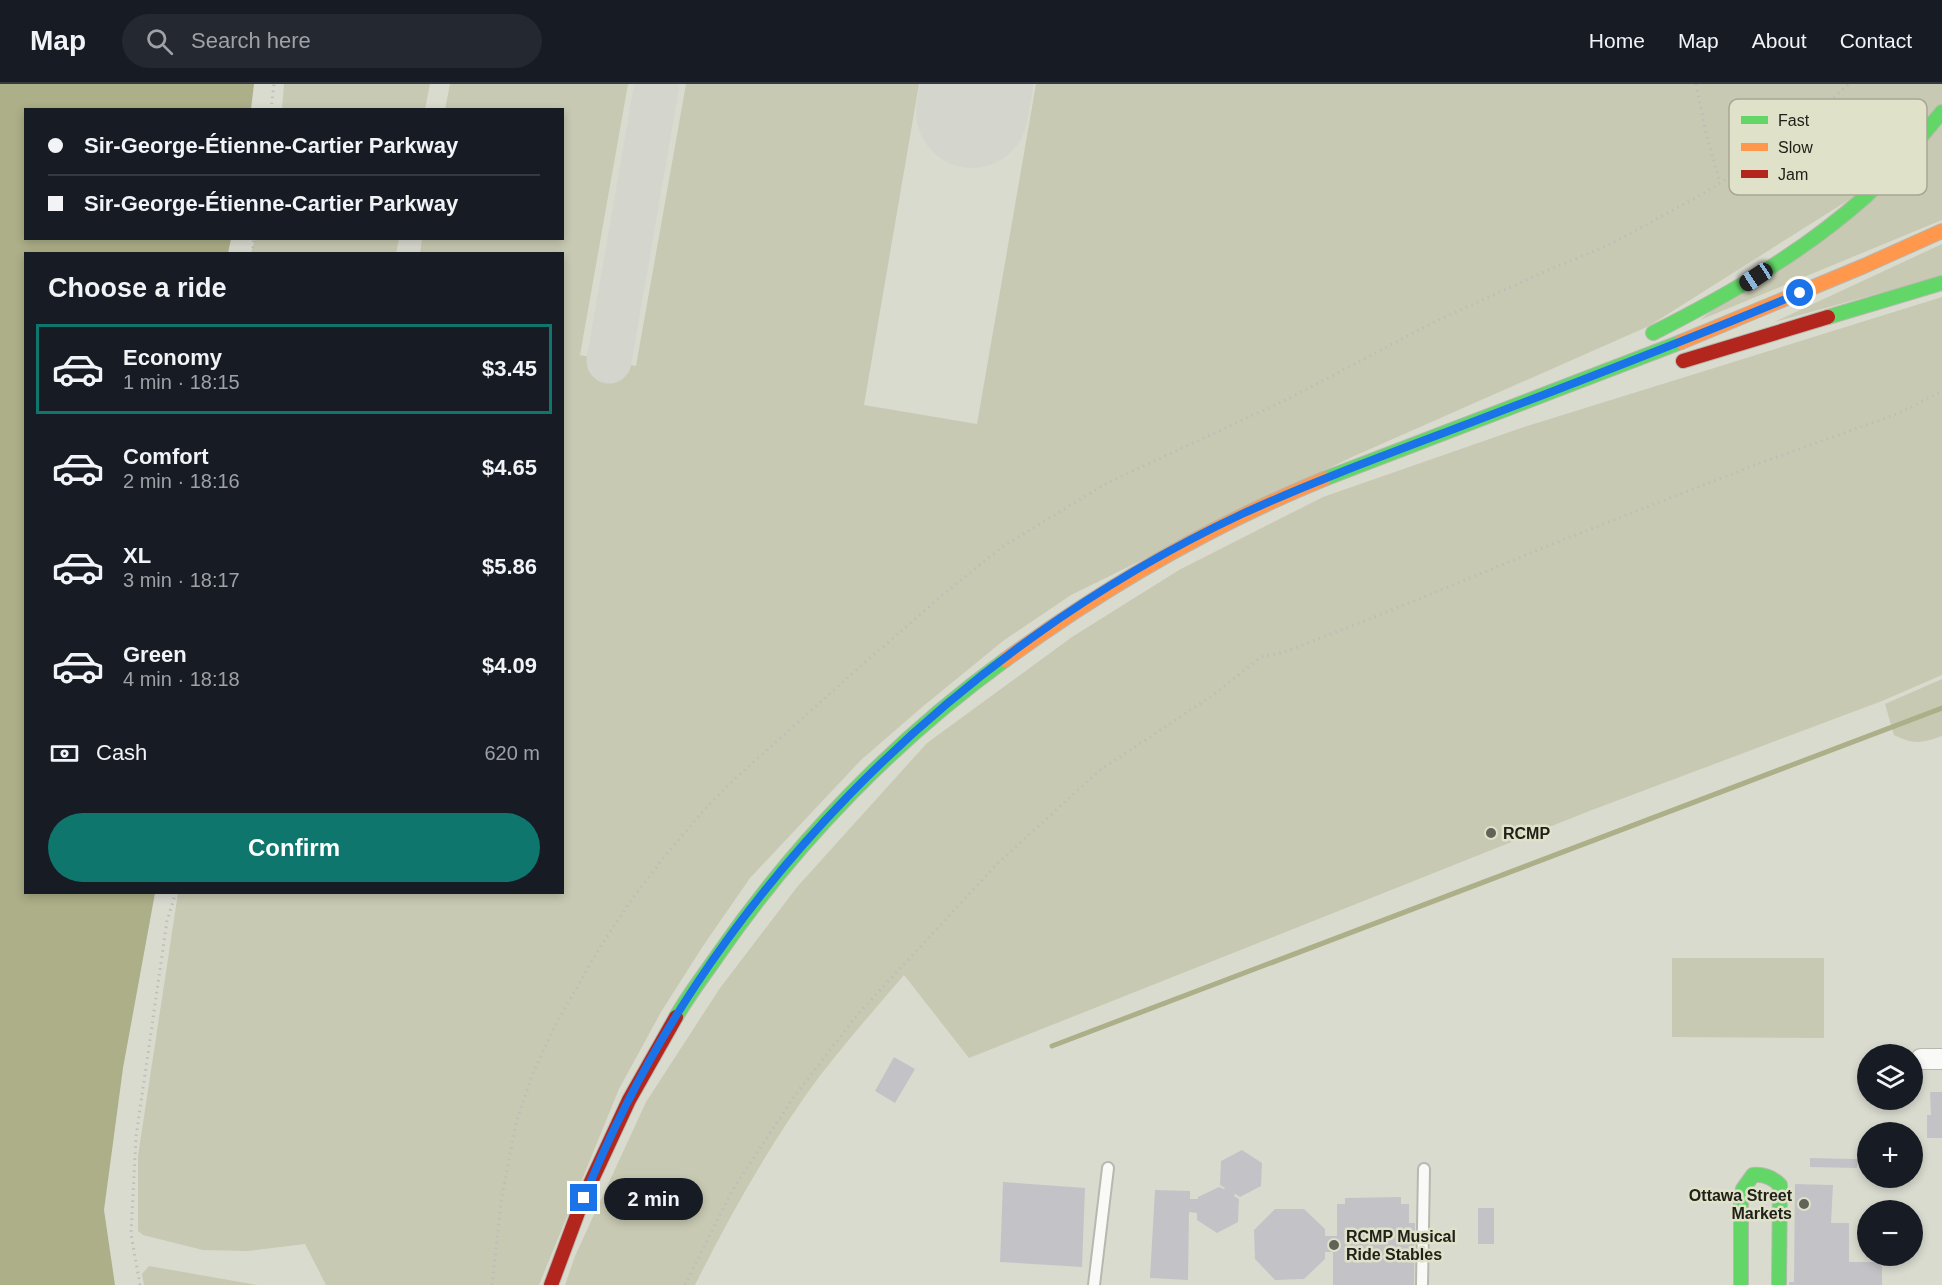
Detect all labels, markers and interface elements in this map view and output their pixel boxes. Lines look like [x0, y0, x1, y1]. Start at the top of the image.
search box [122, 14, 542, 68]
text: Map [30, 25, 86, 56]
icon: search [143, 25, 176, 58]
text: Search here [191, 28, 311, 53]
text: Home [1589, 29, 1645, 52]
text: Map [1678, 29, 1719, 52]
text: About [1752, 29, 1807, 52]
text: Contact [1840, 29, 1912, 52]
legend [1729, 99, 1927, 195]
text: Fast [1778, 112, 1810, 129]
text: Sir-George-Étienne-Cartier Parkway [84, 133, 458, 158]
text: Slow [1778, 139, 1813, 156]
text: Jam [1778, 166, 1808, 183]
text: Sir-George-Étienne-Cartier Parkway [84, 191, 458, 216]
car [1736, 260, 1776, 294]
text: Choose a ride [48, 273, 227, 303]
route start [1786, 279, 1813, 306]
icon: car [51, 342, 105, 396]
text: Economy [123, 345, 222, 370]
text: $3.45 [482, 356, 537, 381]
text: 1 min · 18:15 [123, 371, 240, 393]
icon: car [51, 441, 105, 495]
text: Comfort [123, 444, 209, 469]
text: $4.65 [482, 455, 537, 480]
text: 2 min · 18:16 [123, 470, 240, 492]
icon: car [51, 540, 105, 594]
text: XL [123, 543, 151, 568]
text: $5.86 [482, 554, 537, 579]
text: 3 min · 18:17 [123, 569, 240, 591]
icon: car [51, 639, 105, 693]
text: Green [123, 642, 187, 667]
text: $4.09 [482, 653, 537, 678]
text: 4 min · 18:18 [123, 668, 240, 690]
icon: cash [48, 737, 81, 770]
text: Cash [96, 740, 147, 765]
text: 620 m [484, 742, 540, 764]
button: Confirm [48, 813, 540, 882]
place label: RCMP [1503, 825, 1550, 842]
marker: RCMP [1484, 826, 1498, 840]
map controls [1857, 1044, 1923, 1266]
button: layers [1857, 1044, 1923, 1110]
button: + [1857, 1122, 1923, 1188]
callout: 2 min [605, 1177, 704, 1219]
route end [570, 1184, 597, 1211]
place label: Ottawa Street Markets [1689, 1187, 1793, 1222]
text: 2 min [627, 1188, 680, 1210]
marker: Ottawa Street Markets [1797, 1197, 1811, 1211]
button: − [1857, 1200, 1923, 1266]
place label: RCMP Musical Ride Stables [1346, 1228, 1456, 1263]
marker: RCMP Musical Ride Stables [1327, 1238, 1341, 1252]

